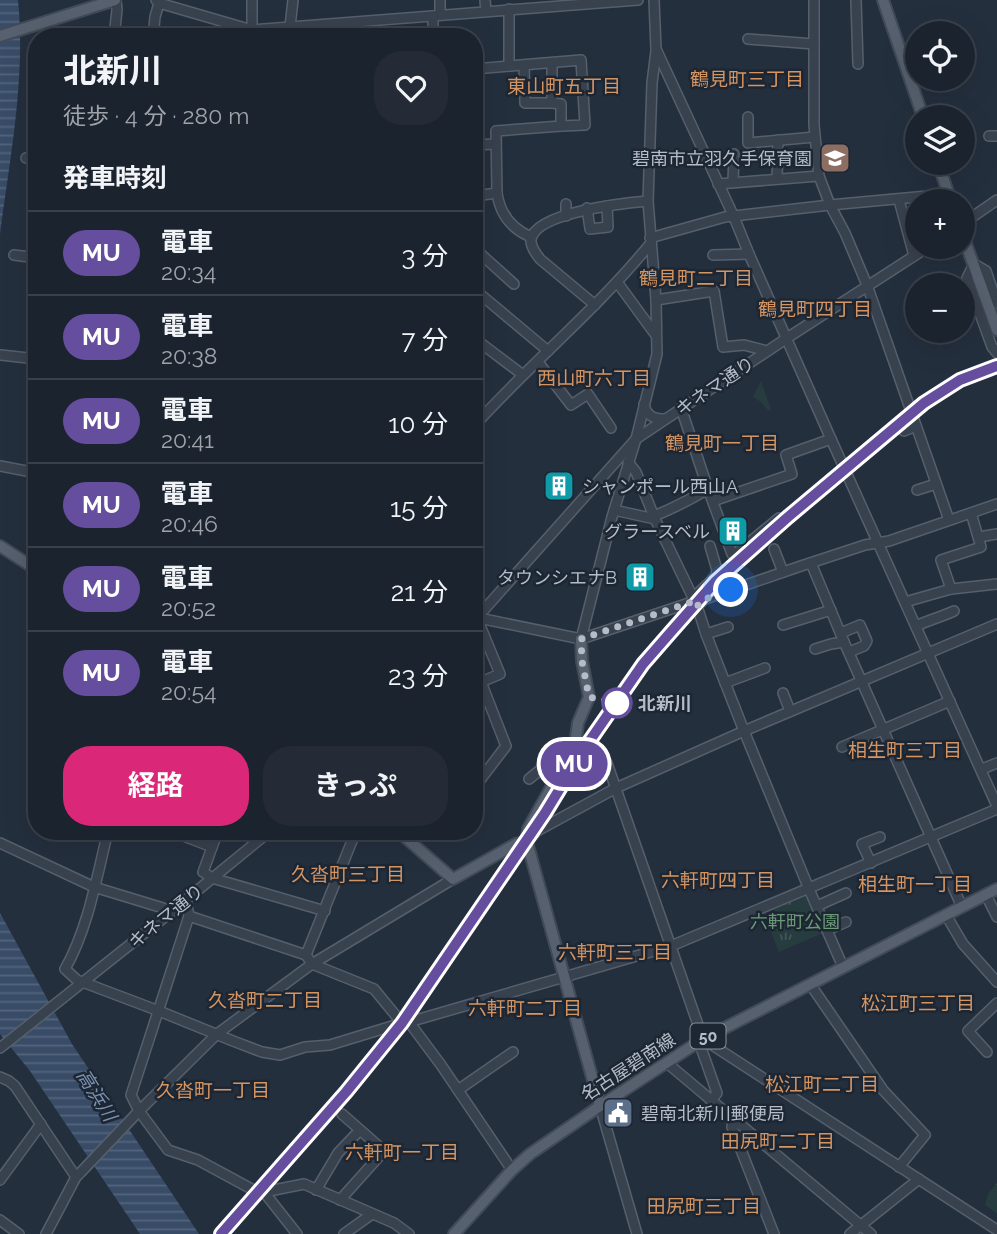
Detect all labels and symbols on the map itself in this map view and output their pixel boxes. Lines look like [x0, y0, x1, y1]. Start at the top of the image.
district label: 鶴見町三丁目 [690, 68, 804, 90]
district label: 東山町五丁目 [507, 75, 621, 97]
school or university icon: 碧南市立羽久手保育園 [818, 141, 852, 175]
place label: 碧南市立羽久手保育園 [632, 148, 812, 169]
district label: 鶴見町二丁目 [639, 267, 753, 289]
district label: 鶴見町四丁目 [758, 298, 872, 320]
street label: キネマ通り [672, 352, 758, 420]
district label: 西山町六丁目 [537, 367, 651, 389]
district label: 鶴見町一丁目 [665, 432, 779, 454]
building icon: シャンポール西山A [542, 469, 576, 503]
place label: シャンポール西山A [582, 476, 738, 497]
building icon: グラースベル [716, 514, 750, 548]
place label: グラースベル [604, 521, 710, 542]
building icon: タウンシエナB [623, 560, 657, 594]
place label: タウンシエナB [497, 567, 617, 588]
your location [713, 572, 748, 607]
marker: 北新川 [602, 688, 632, 718]
place label: 北新川 [638, 693, 692, 714]
district label: 相生町三丁目 [848, 739, 962, 761]
line badge: MU [542, 741, 606, 787]
district label: 久沓町三丁目 [291, 863, 405, 885]
district label: 六軒町四丁目 [661, 869, 775, 891]
district label: 相生町一丁目 [858, 873, 972, 895]
street label: キネマ通り [124, 880, 208, 952]
park label: 六軒町公園 [750, 911, 840, 932]
district label: 六軒町三丁目 [558, 941, 672, 963]
district label: 久沓町二丁目 [208, 989, 322, 1011]
district label: 松江町三丁目 [861, 992, 975, 1014]
district label: 六軒町二丁目 [468, 997, 582, 1019]
road number: 50 [690, 1024, 726, 1048]
street label: 名古屋碧南線 [577, 1029, 679, 1105]
water label: 高浜川 [73, 1065, 122, 1127]
district label: 松江町二丁目 [765, 1073, 879, 1095]
district label: 久沓町一丁目 [156, 1079, 270, 1101]
public building icon: 碧南北新川郵便局 [601, 1096, 635, 1130]
place label: 碧南北新川郵便局 [641, 1103, 785, 1124]
district label: 田尻町二丁目 [721, 1130, 835, 1152]
district label: 六軒町一丁目 [345, 1141, 459, 1163]
district label: 田尻町三丁目 [647, 1195, 761, 1217]

